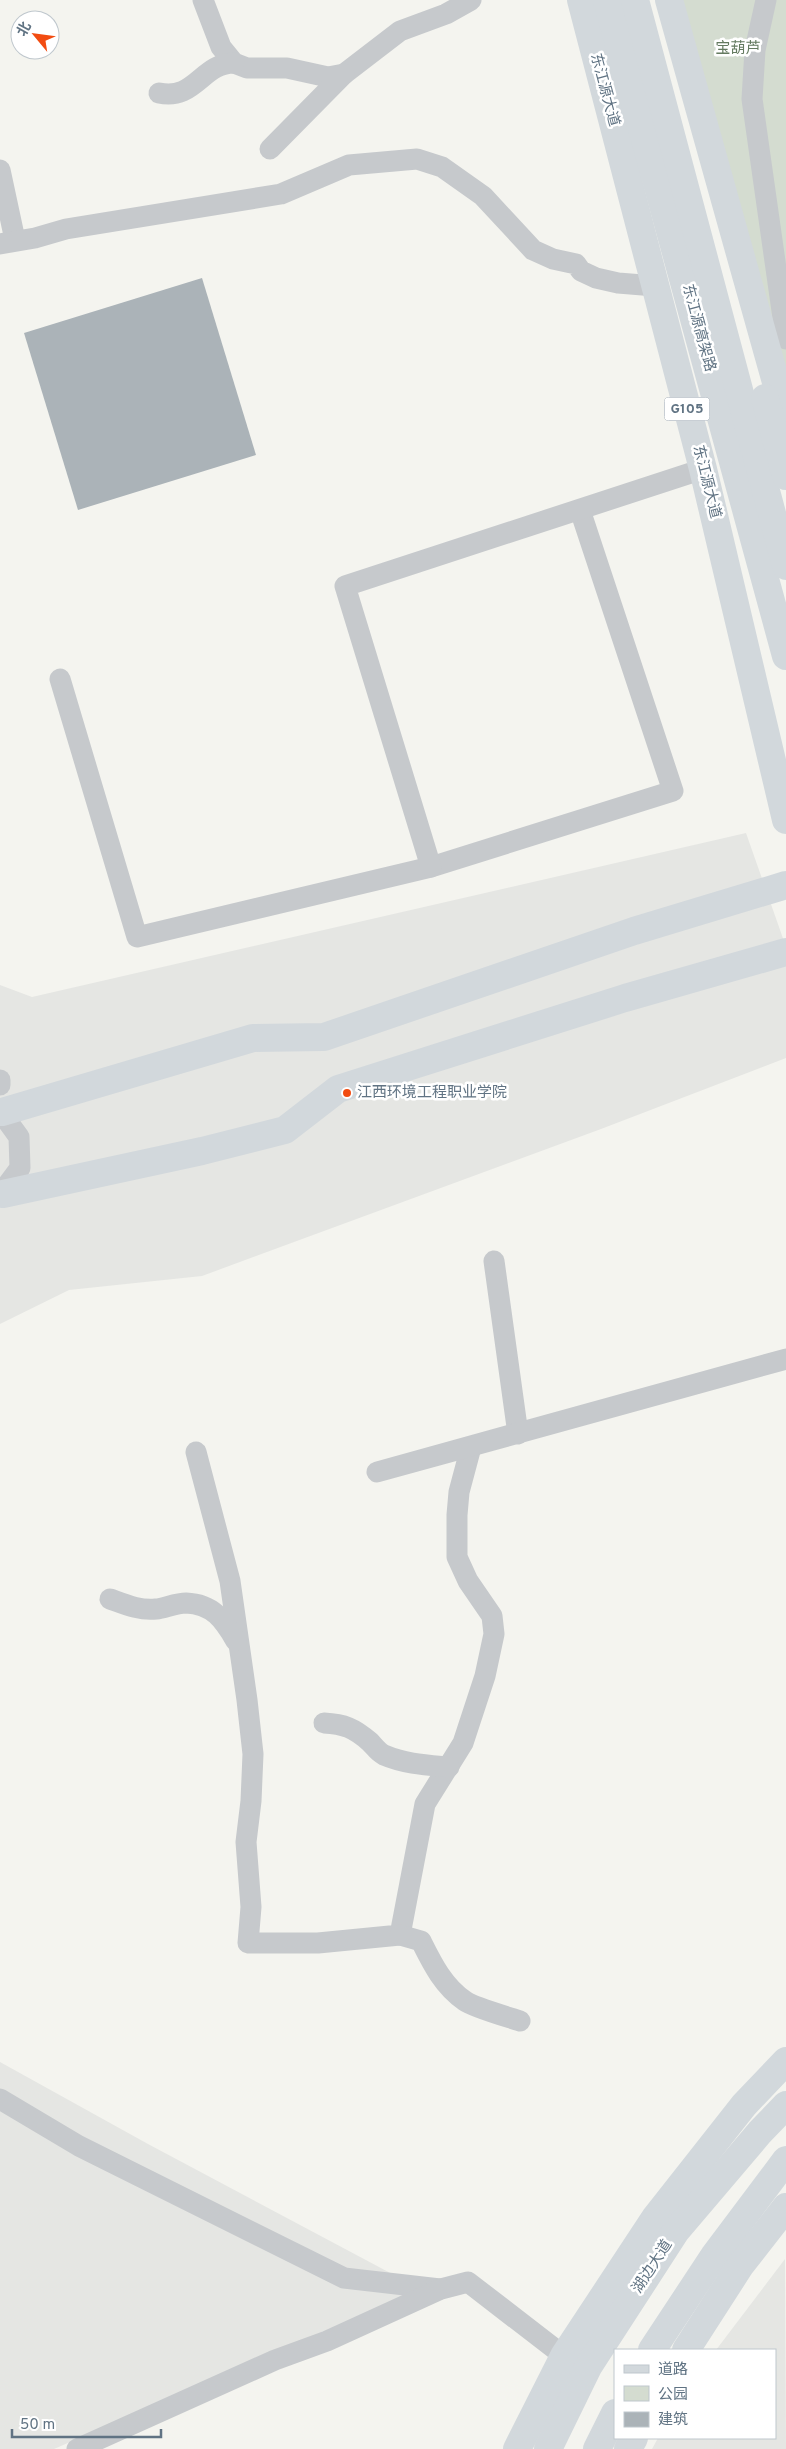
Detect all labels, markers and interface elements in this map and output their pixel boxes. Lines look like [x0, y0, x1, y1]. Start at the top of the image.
north arrow [10, 10, 60, 60]
text: 北 [14, 19, 36, 40]
park label: 宝葫芦 [715, 40, 761, 59]
street label: 东江源大道 [585, 51, 623, 129]
street label: 东江源高架路 [677, 282, 719, 374]
road number: G105 [664, 398, 710, 420]
street label: 东江源大道 [688, 443, 724, 521]
place label: 江西环境工程职业学院 [357, 1083, 507, 1103]
marker: 江西环境工程职业学院 [341, 1087, 353, 1099]
street label: 湖边大道 [629, 2237, 677, 2297]
legend [614, 2349, 776, 2439]
text: 道路 [658, 2361, 688, 2380]
text: 公园 [658, 2386, 688, 2405]
scale bar [12, 2406, 161, 2438]
text: 建筑 [658, 2411, 688, 2430]
text: 50 m [20, 2416, 55, 2435]

